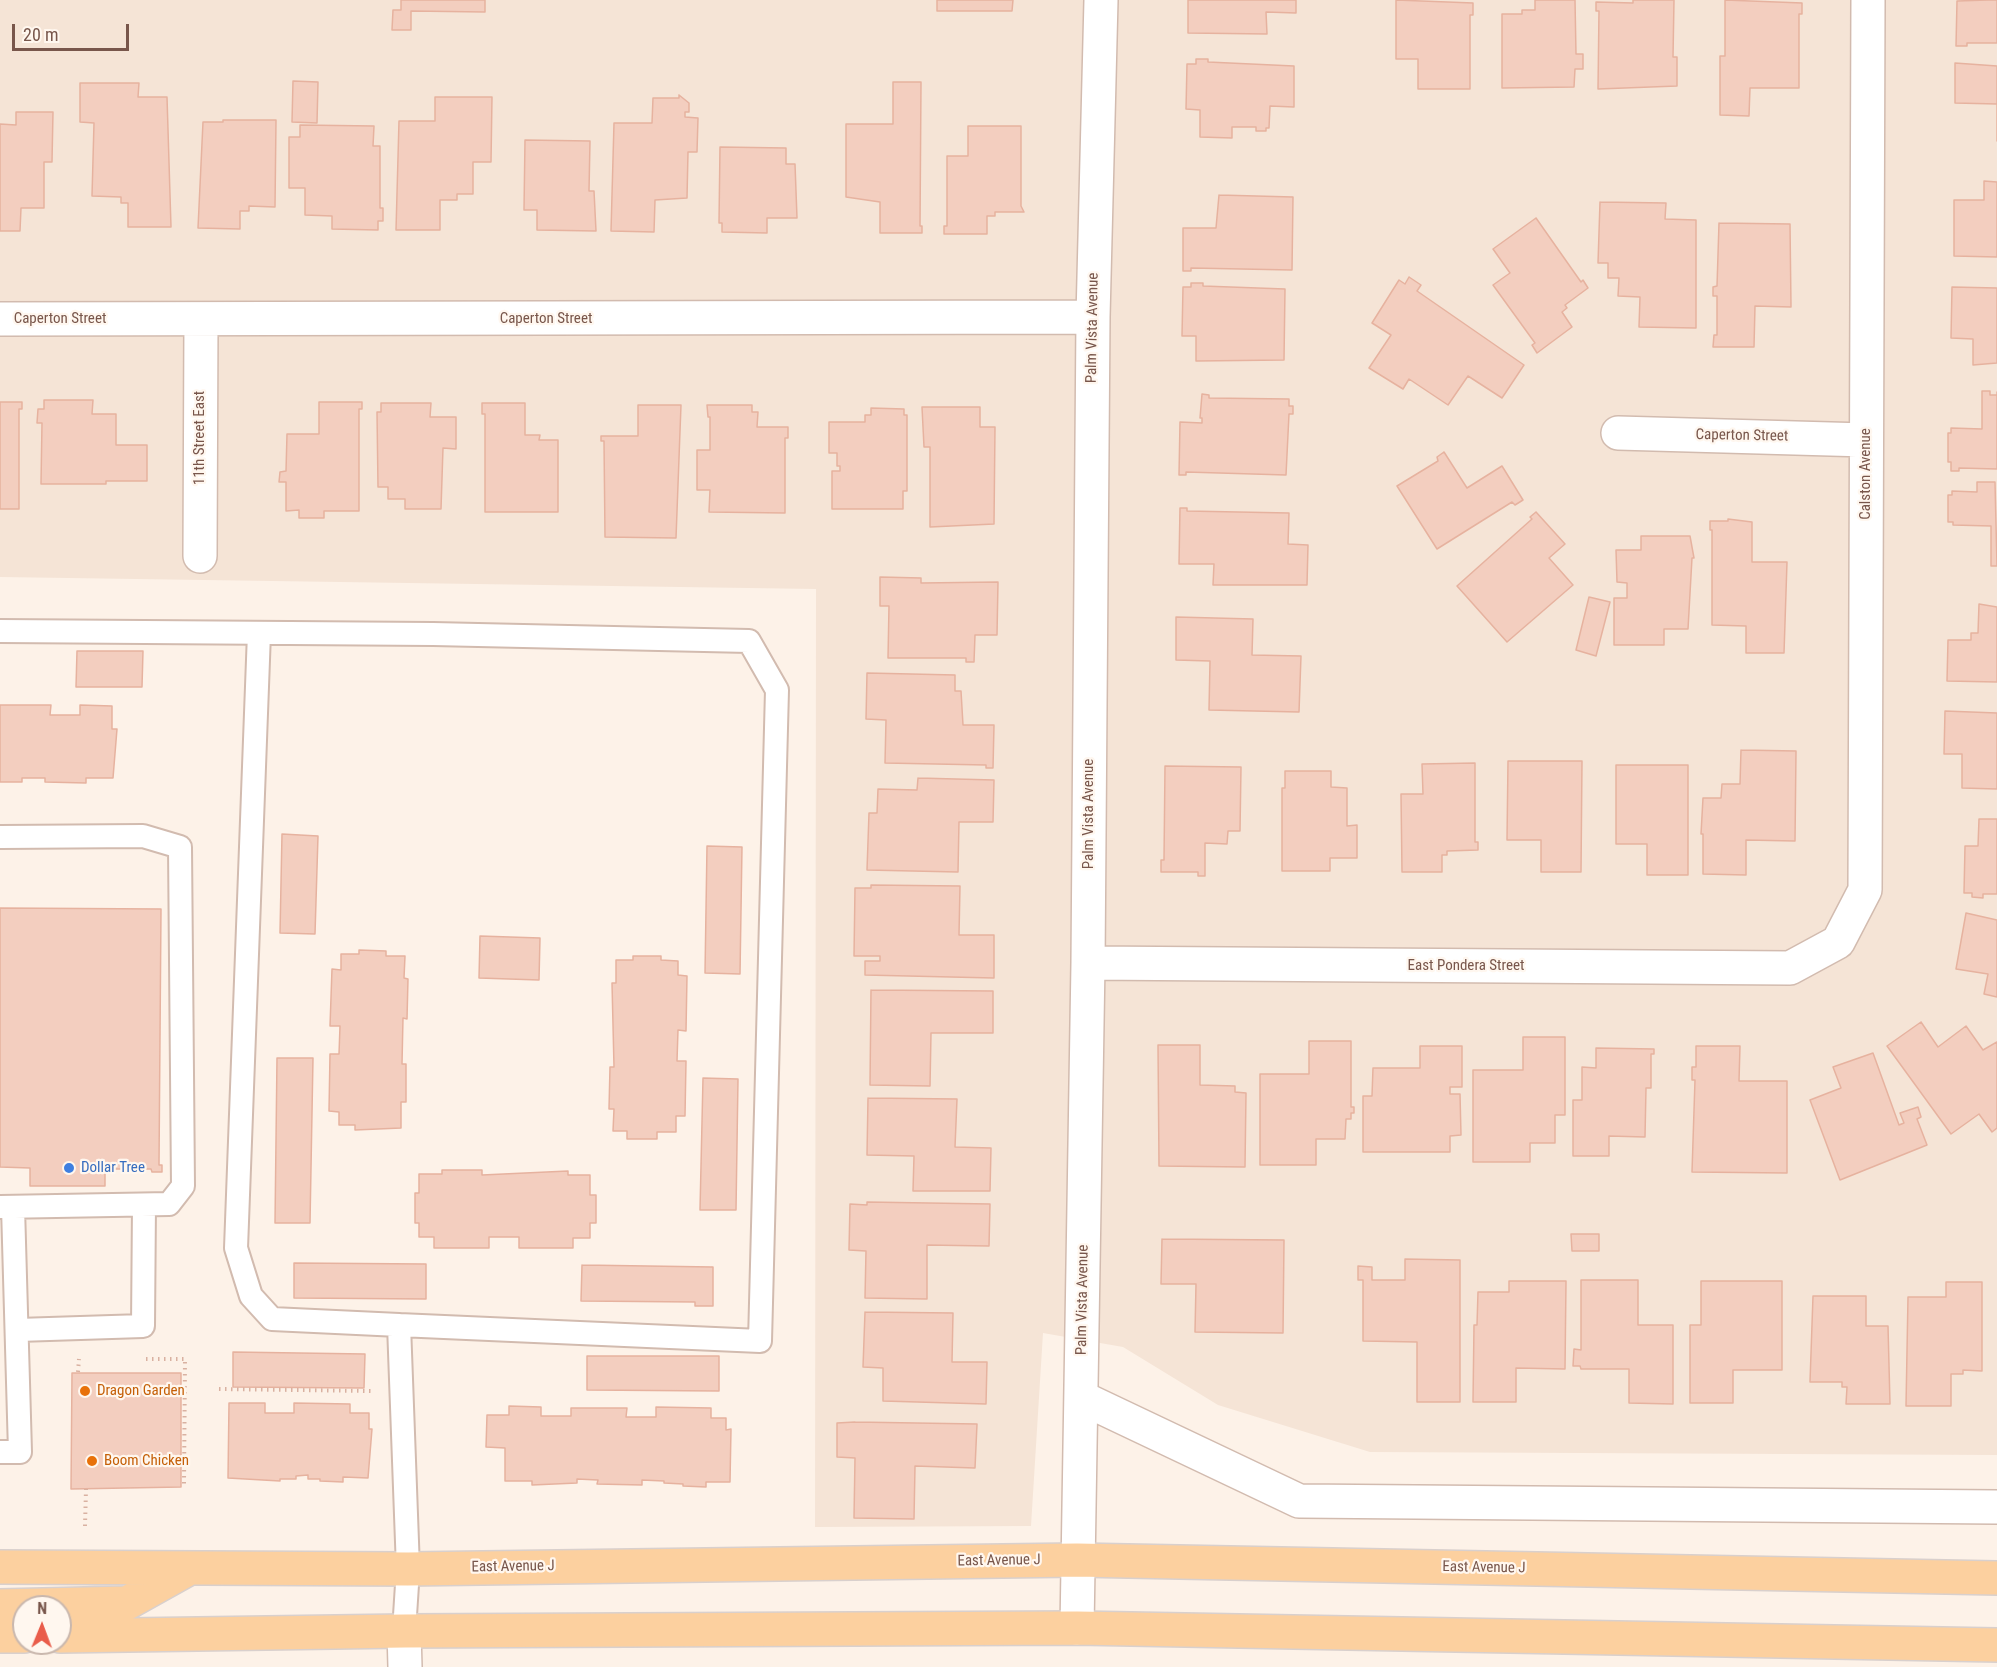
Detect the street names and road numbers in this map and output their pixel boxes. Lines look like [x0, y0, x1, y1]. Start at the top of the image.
street label: Palm Vista Avenue [1083, 273, 1103, 383]
street label: Caperton Street [14, 310, 106, 328]
street label: Caperton Street [500, 310, 592, 328]
street label: 11th Street East [191, 391, 209, 485]
street label: Caperton Street [1695, 426, 1789, 446]
street label: Calston Avenue [1857, 428, 1875, 520]
street label: Palm Vista Avenue [1080, 759, 1098, 869]
street label: East Pondera Street [1408, 957, 1524, 975]
street label: Palm Vista Avenue [1073, 1245, 1093, 1355]
street label: East Avenue J [957, 1551, 1041, 1571]
street label: East Avenue J [471, 1557, 555, 1577]
street label: East Avenue J [1442, 1558, 1526, 1578]

